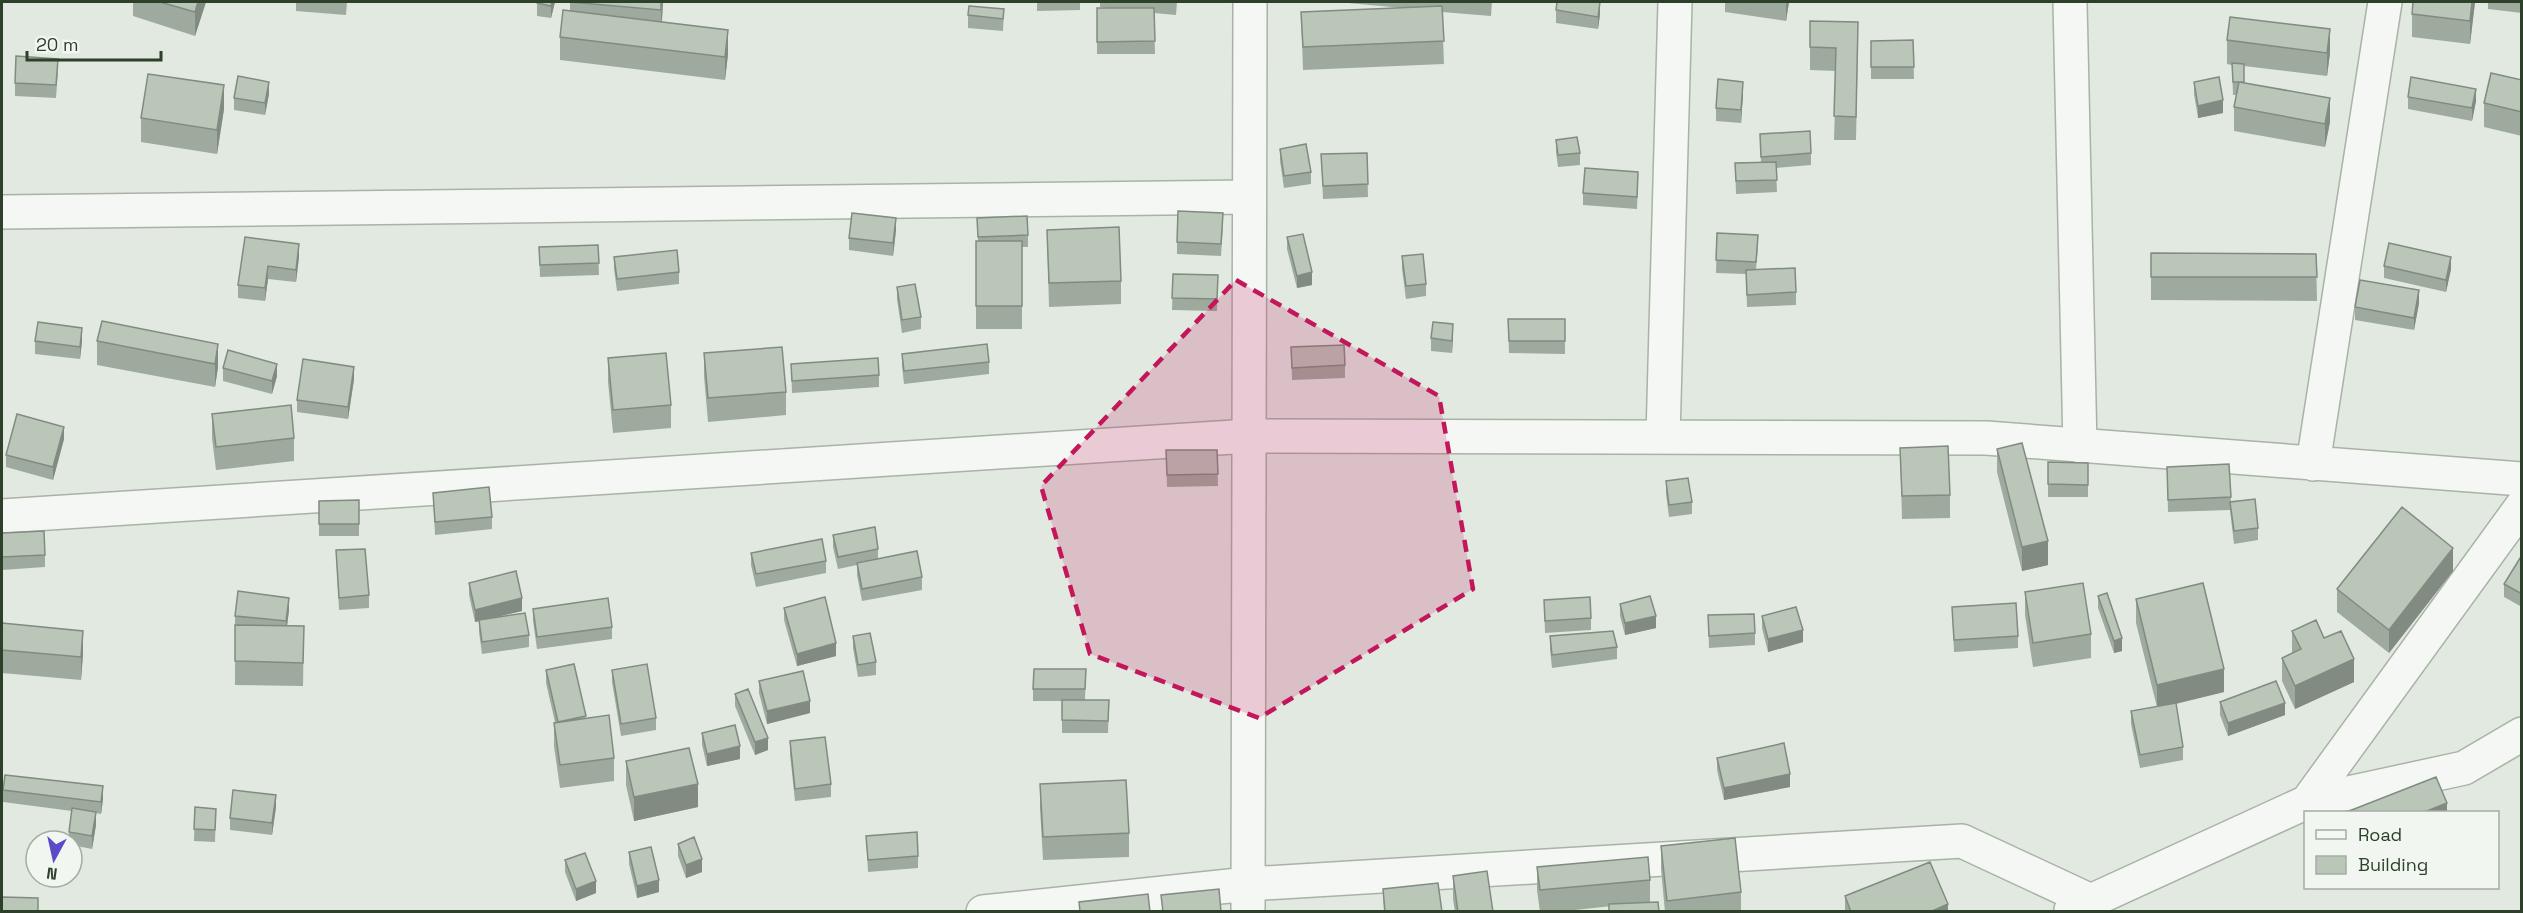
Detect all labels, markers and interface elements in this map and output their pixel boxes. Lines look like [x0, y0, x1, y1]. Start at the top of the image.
scale bar [27, 24, 160, 62]
text: 20 m [36, 33, 79, 56]
legend [2304, 811, 2499, 889]
text: Road [2358, 823, 2402, 846]
north arrow [24, 829, 84, 889]
text: Building [2358, 853, 2428, 876]
text: N [45, 862, 59, 885]

